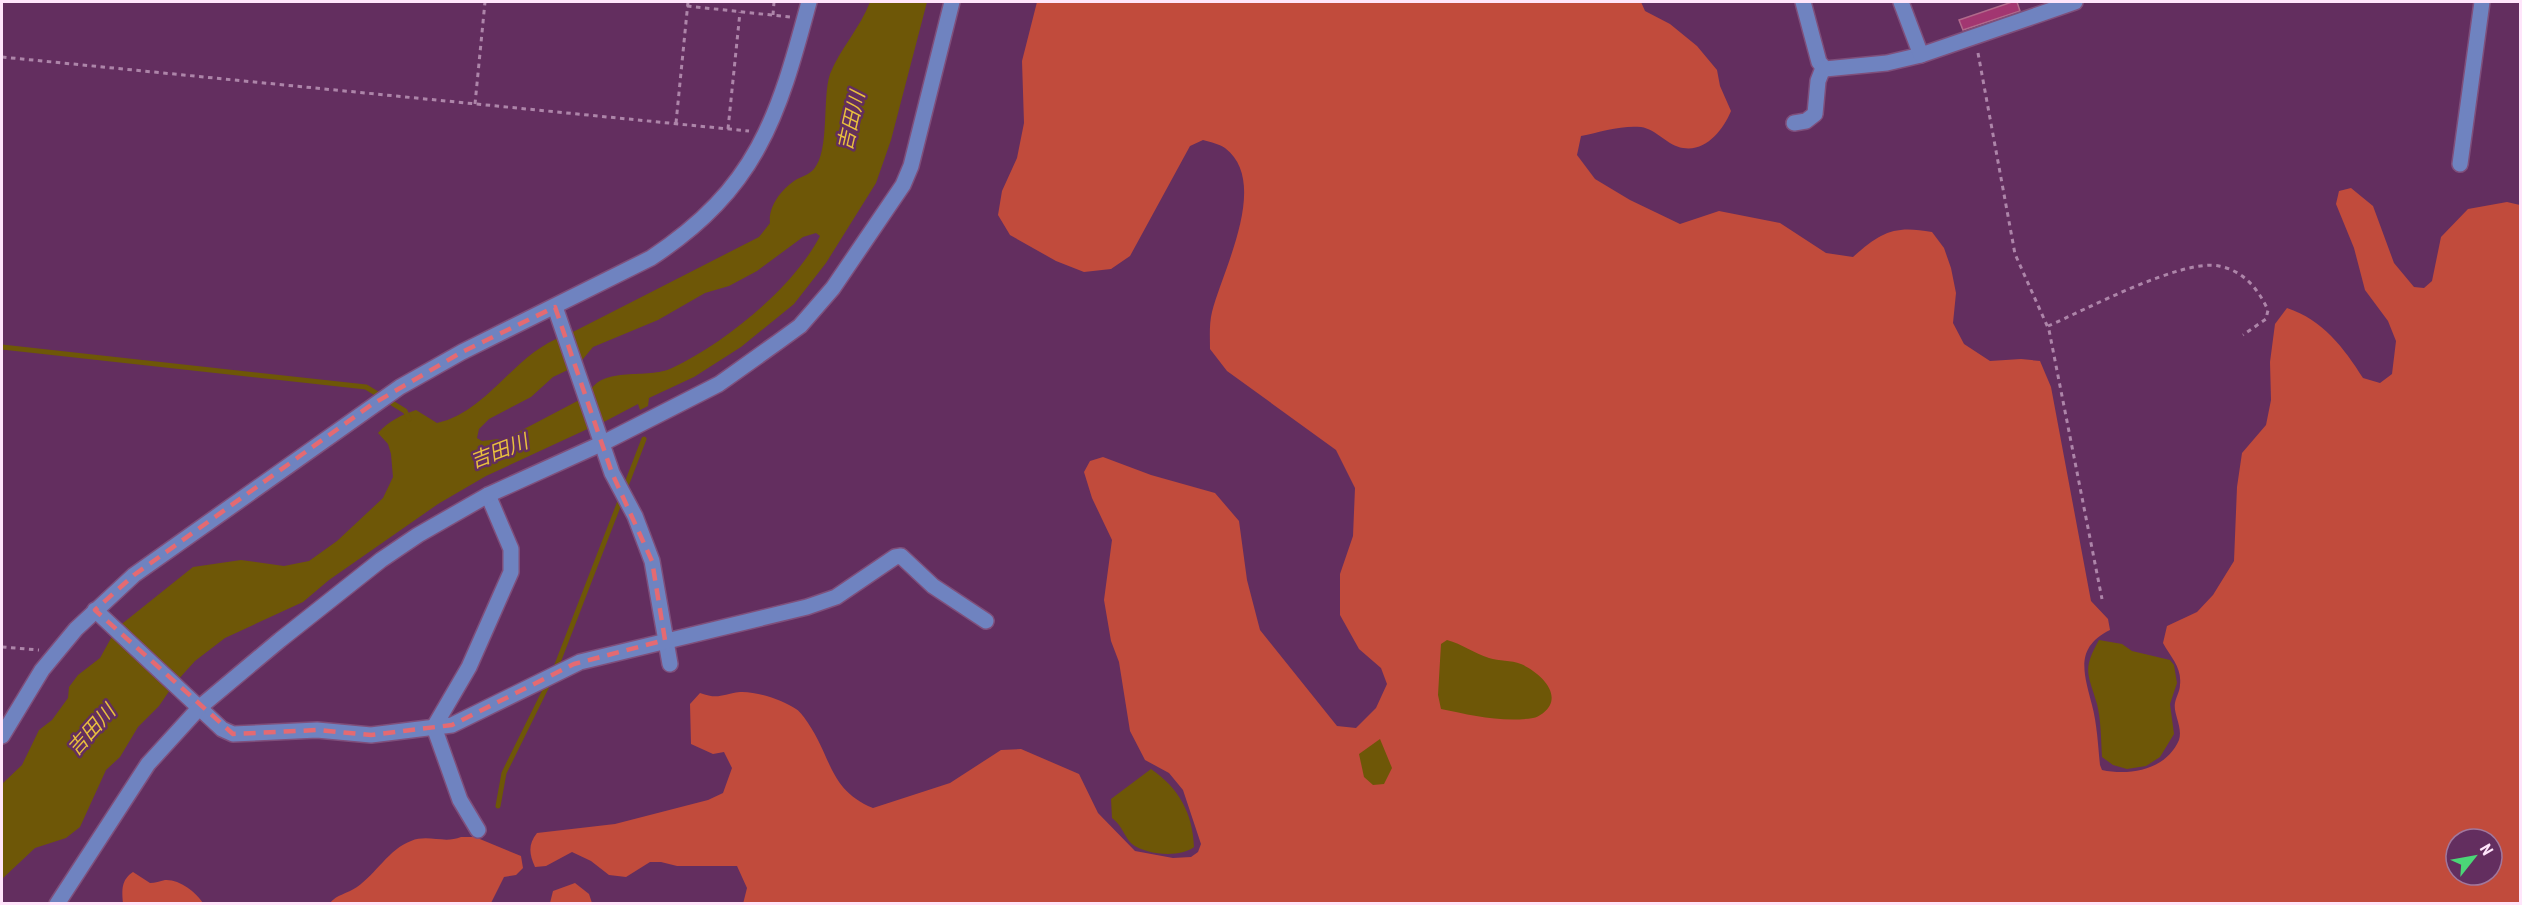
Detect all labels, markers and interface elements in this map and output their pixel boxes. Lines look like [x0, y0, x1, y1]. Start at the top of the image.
water label: 吉田川 [833, 87, 870, 153]
water label: 吉田川 [467, 428, 533, 473]
water label: 吉田川 [62, 698, 121, 760]
north arrow [2444, 827, 2504, 887]
text: N [2476, 840, 2497, 859]

